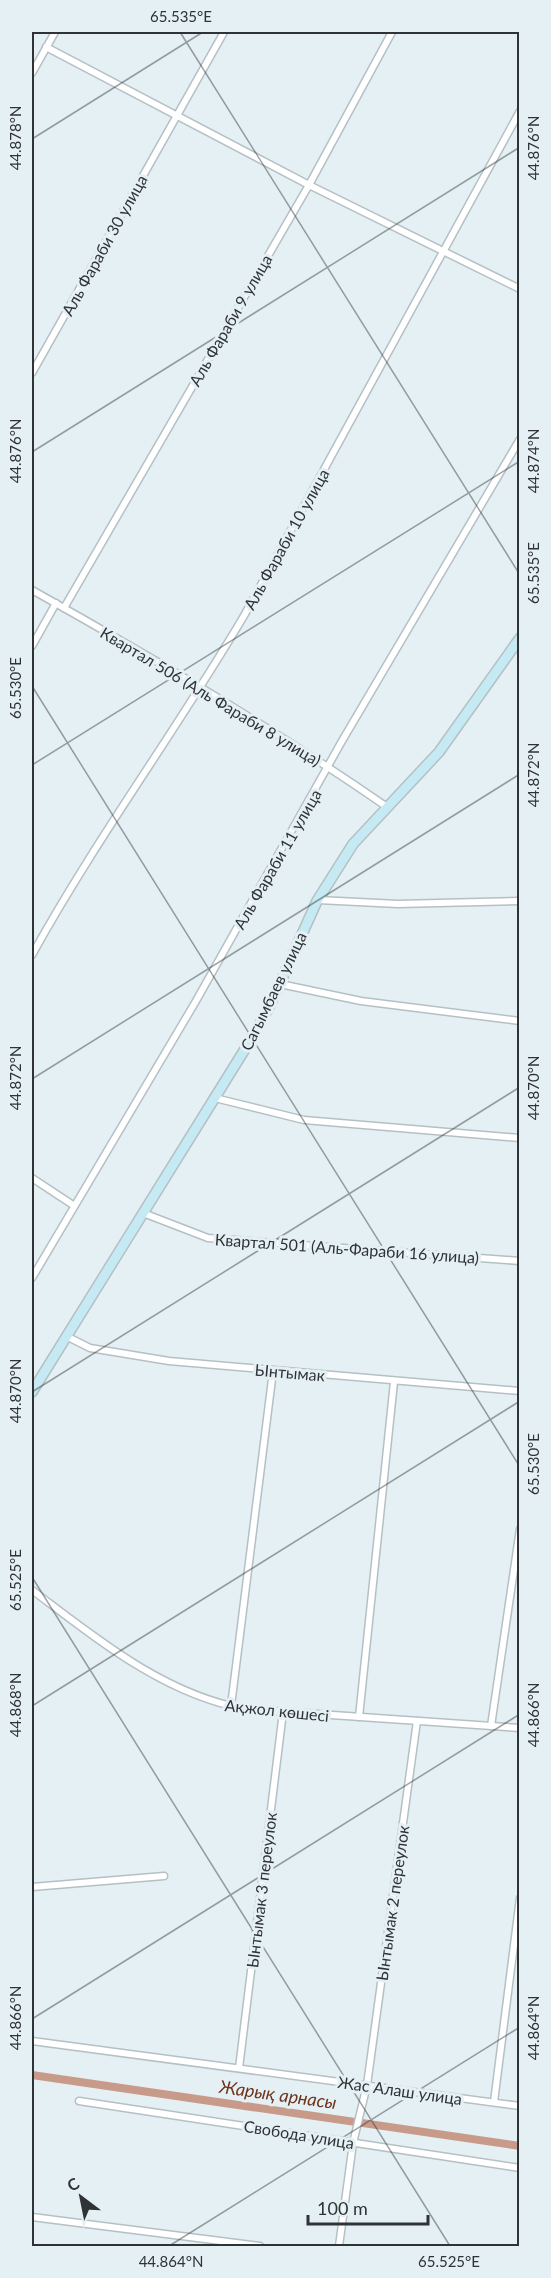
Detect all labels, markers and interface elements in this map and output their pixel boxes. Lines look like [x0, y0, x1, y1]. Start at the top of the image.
text: 65.535°E [150, 7, 212, 25]
text: 44.878°N [6, 106, 24, 170]
text: 44.876°N [524, 116, 542, 180]
street label: Аль Фараби 30 улица [57, 171, 151, 319]
street label: Аль Фараби 9 улица [185, 251, 275, 389]
text: 44.876°N [6, 419, 24, 483]
text: 44.874°N [524, 429, 542, 493]
street label: Аль Фараби 10 улица [239, 465, 333, 613]
text: 65.535°E [524, 542, 542, 604]
street label: Квартал 506 (Аль Фараби 8 улица) [97, 622, 325, 770]
text: 65.530°E [6, 657, 24, 719]
text: 44.872°N [524, 743, 542, 807]
street label: Аль Фараби 11 улица [229, 786, 325, 932]
street label: Сагымбаев улица [236, 929, 310, 1053]
text: 44.872°N [6, 1046, 24, 1110]
text: 44.870°N [524, 1056, 542, 1120]
street label: Квартал 501 (Аль-Фараби 16 улица) [214, 1229, 480, 1267]
text: 44.870°N [6, 1359, 24, 1423]
street label: Ынтымак [254, 1359, 327, 1385]
text: 65.530°E [524, 1433, 542, 1495]
text: 65.525°E [6, 1549, 24, 1611]
text: 44.868°N [6, 1673, 24, 1737]
text: 44.866°N [524, 1683, 542, 1747]
street label: Ақжол көшесі [224, 1695, 330, 1725]
street label: Ынтымак 3 переулок [242, 1810, 280, 1969]
street label: Ынтымак 2 переулок [372, 1823, 412, 1982]
text: 44.866°N [6, 1986, 24, 2050]
text: 44.864°N [524, 1996, 542, 2060]
street label: Жас Алаш улица [337, 2072, 463, 2108]
water label: Жарық арнасы [217, 2075, 338, 2113]
street label: Свобода улица [242, 2116, 356, 2152]
north arrow [51, 2167, 111, 2227]
text: С [63, 2173, 83, 2195]
scale bar [308, 2188, 428, 2226]
text: 100 m [317, 2197, 368, 2219]
text: 44.864°N [139, 2252, 203, 2270]
text: 65.525°E [418, 2252, 480, 2270]

